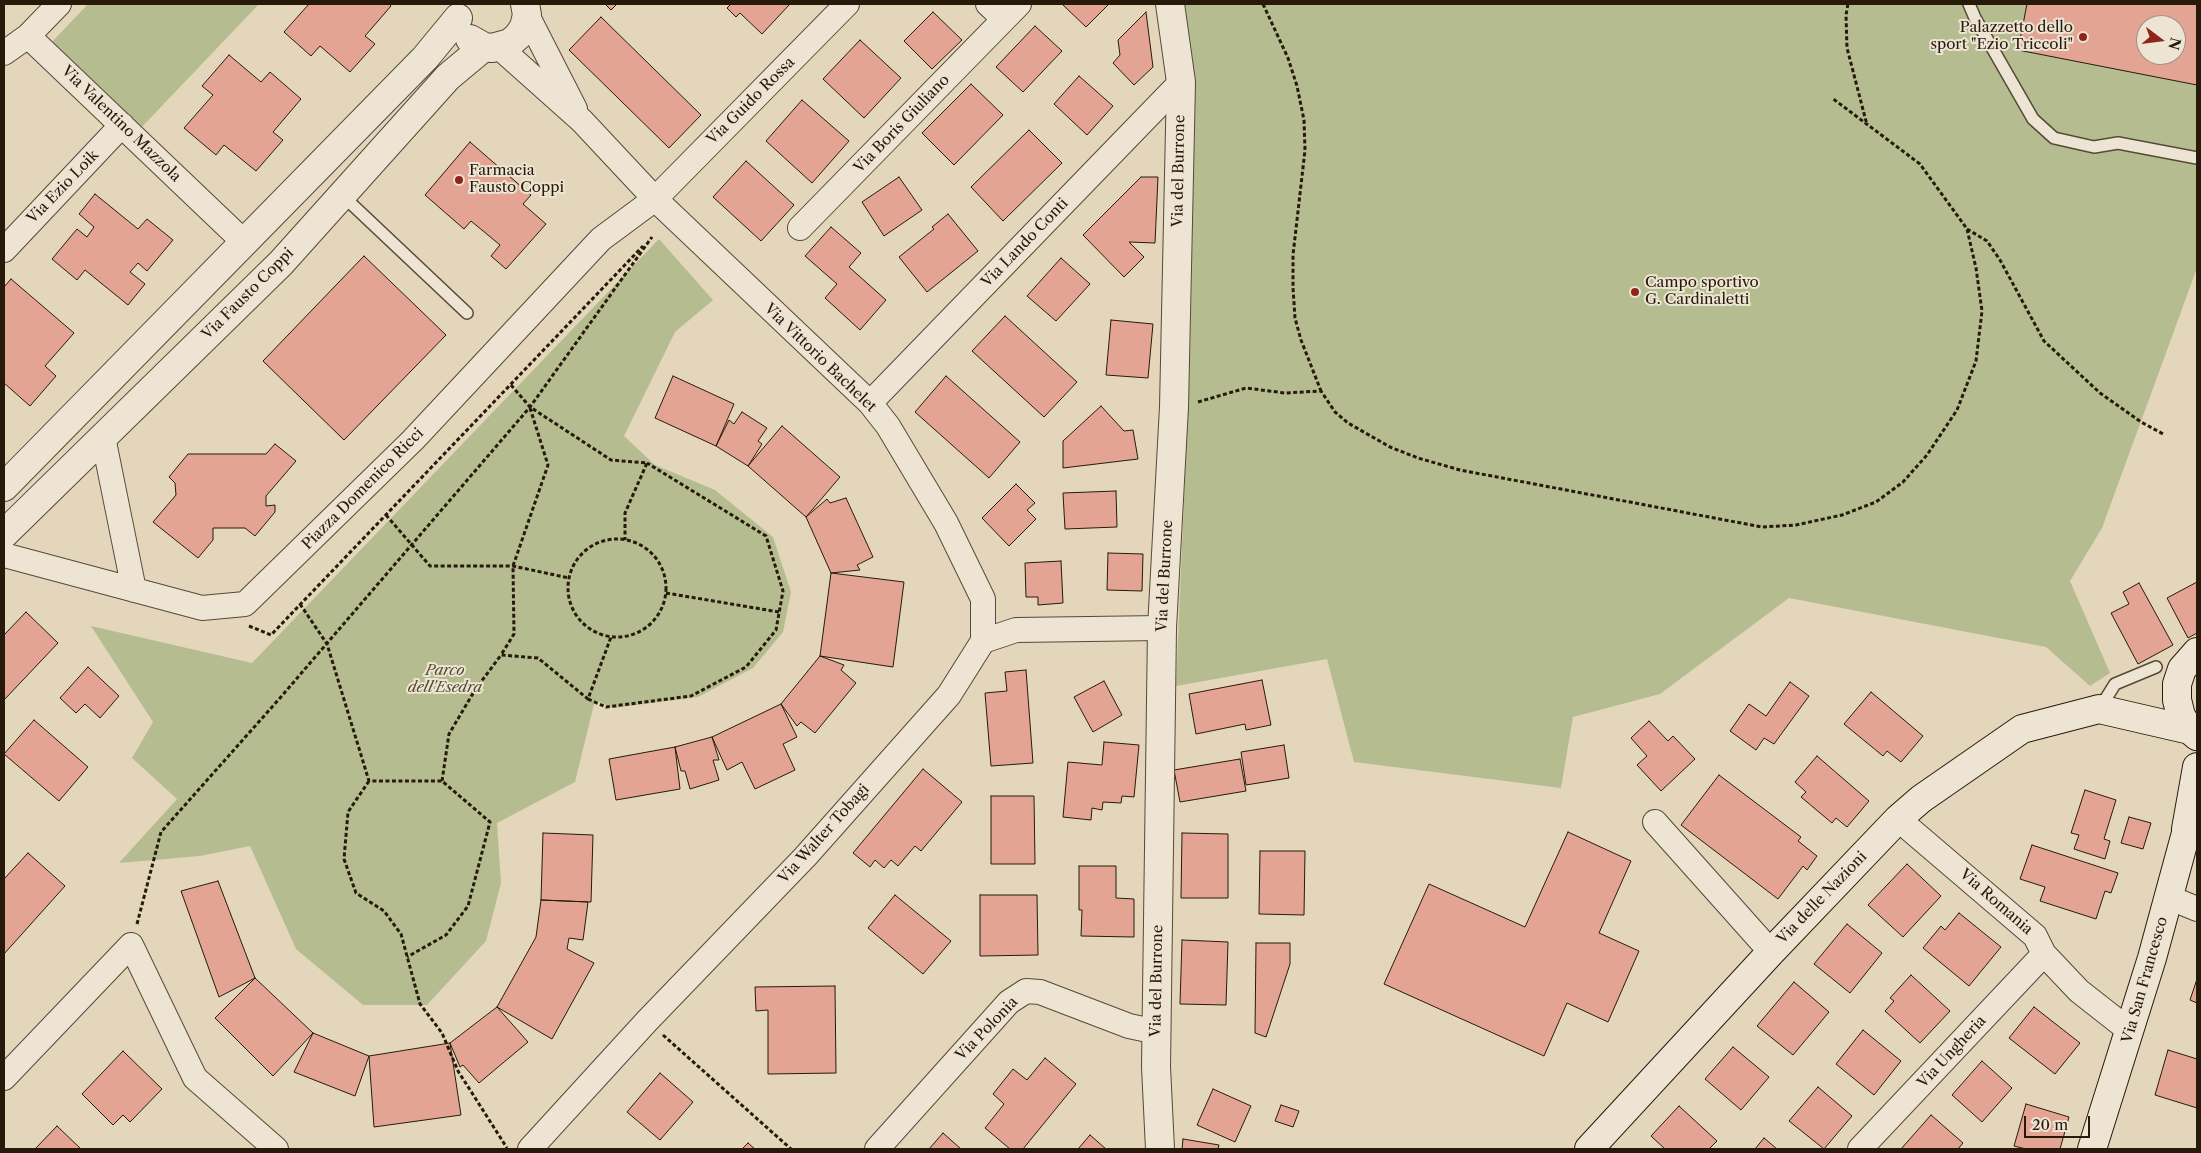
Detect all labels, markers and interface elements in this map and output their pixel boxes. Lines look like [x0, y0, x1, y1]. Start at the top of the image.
north arrow [2136, 15, 2186, 65]
place label: Palazzetto dello sport "Ezio Triccoli" [1930, 19, 2073, 54]
marker: Palazzetto dello sport "Ezio Triccoli" [2077, 31, 2089, 43]
text: N [2164, 35, 2185, 52]
street label: Via Guido Rossa [703, 53, 799, 149]
street label: Via Valentino Mazzola [57, 62, 185, 186]
street label: Via Boris Giuliano [850, 71, 954, 177]
street label: Via del Burrone [1169, 115, 1189, 227]
street label: Via Ezio Loik [23, 146, 103, 228]
place label: Farmacia Fausto Coppi [469, 162, 564, 197]
marker: Farmacia Fausto Coppi [453, 174, 465, 186]
street label: Via Lando Conti [978, 195, 1072, 291]
street label: Via Fausto Coppi [198, 244, 298, 344]
place label: Campo sportivo G. Cardinaletti [1645, 274, 1759, 309]
marker: Campo sportivo G. Cardinaletti [1629, 286, 1641, 298]
street label: Via Vittorio Bachelet [760, 300, 880, 416]
street label: Piazza Domenico Ricci [299, 425, 427, 553]
street label: Via del Burrone [1153, 519, 1177, 633]
park label: Parco dell'Esedra [408, 662, 482, 697]
street label: Via Walter Tobagi [775, 781, 873, 887]
street label: Via delle Nazioni [1773, 848, 1871, 948]
street label: Via Romania [1956, 865, 2036, 939]
street label: Via San Francesco [2118, 915, 2172, 1045]
street label: Via del Burrone [1147, 925, 1167, 1037]
street label: Via Polonia [952, 993, 1022, 1065]
street label: Via Ungheria [1914, 1012, 1990, 1092]
scale bar [2026, 1106, 2092, 1138]
text: 20 m [2032, 1115, 2068, 1134]

